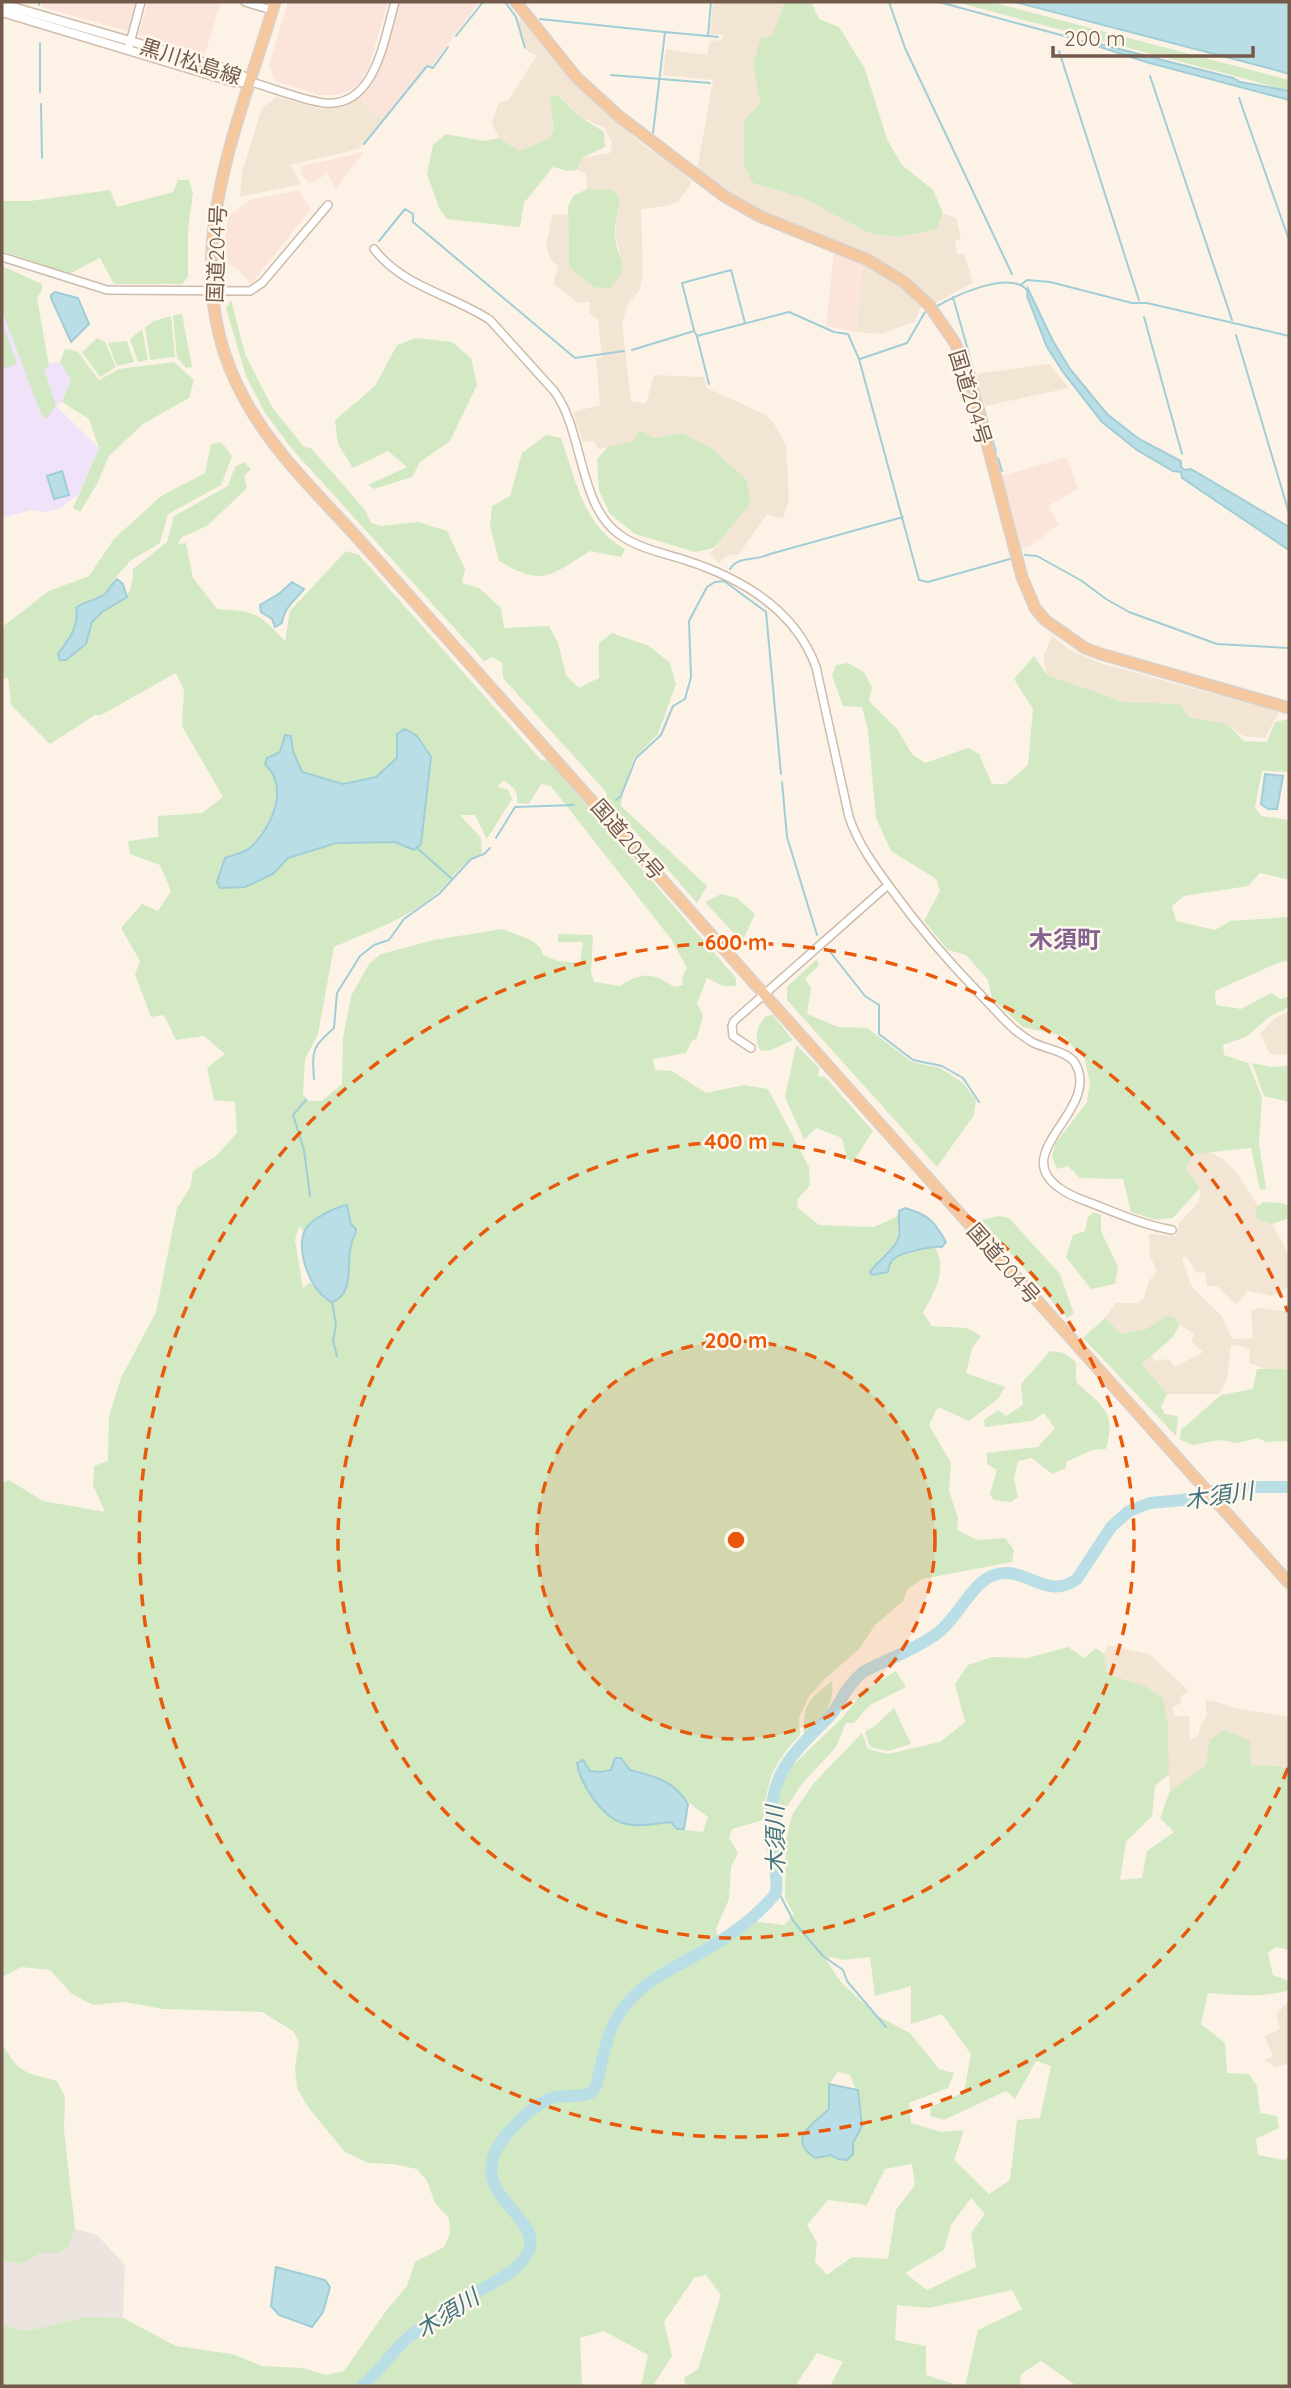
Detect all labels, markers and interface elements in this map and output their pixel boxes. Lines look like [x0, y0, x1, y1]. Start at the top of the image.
scale bar [1053, 14, 1252, 58]
text: 200 m [1064, 25, 1126, 51]
street label: 黒川松島線 [137, 32, 245, 90]
street label: 国道204号 [201, 204, 231, 304]
street label: 国道204号 [944, 346, 998, 448]
street label: 国道204号 [586, 793, 670, 885]
district label: 木須町 [1029, 924, 1101, 954]
text: 600 m [705, 929, 767, 955]
text: 400 m [704, 1128, 768, 1154]
street label: 国道204号 [962, 1217, 1046, 1309]
text: 200 m [705, 1327, 767, 1353]
water label: 木須川 [1183, 1475, 1258, 1514]
centre of rings [724, 1528, 748, 1552]
water label: 木須川 [760, 1802, 790, 1875]
water label: 木須川 [410, 2281, 486, 2344]

